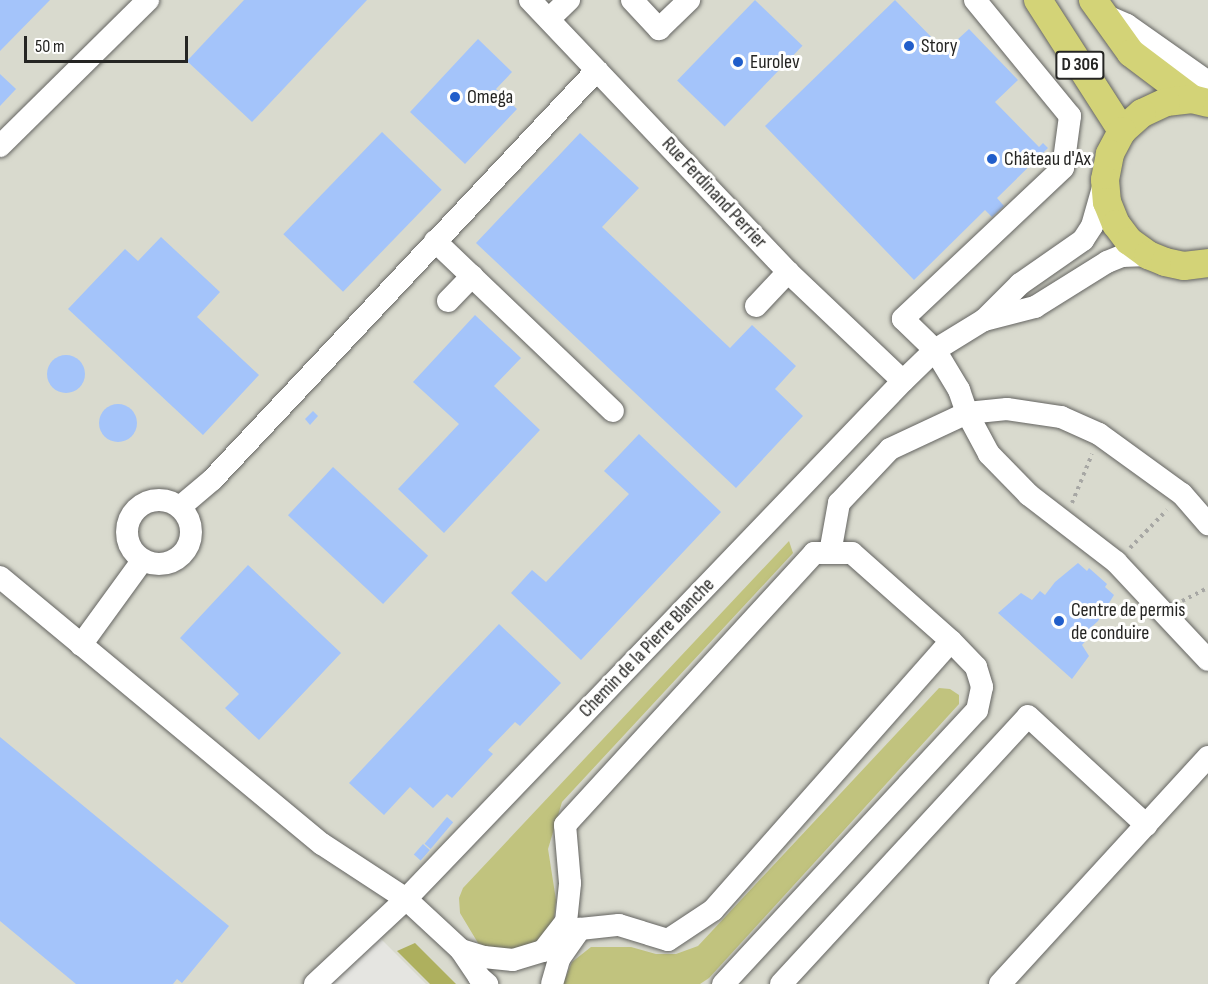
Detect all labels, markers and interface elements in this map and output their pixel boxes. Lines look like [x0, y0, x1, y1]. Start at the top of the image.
scale bar [27, 24, 190, 62]
place label: Story [921, 34, 957, 58]
text: 50 m [35, 36, 65, 57]
marker: Story [902, 39, 916, 53]
place label: Eurolev [750, 50, 800, 74]
road number: D 306 [1054, 50, 1106, 80]
marker: Eurolev [731, 55, 745, 69]
place label: Omega [467, 85, 513, 109]
marker: Omega [448, 90, 462, 104]
street label: Rue Ferdinand Perrier [656, 132, 772, 254]
place label: Château d'Ax [1004, 147, 1091, 171]
marker: Château d'Ax [985, 152, 999, 166]
street label: Chemin de la Pierre Blanche [574, 573, 720, 723]
place label: Centre de permis de conduire [1071, 598, 1185, 645]
marker: Centre de permis de conduire [1052, 614, 1066, 628]

